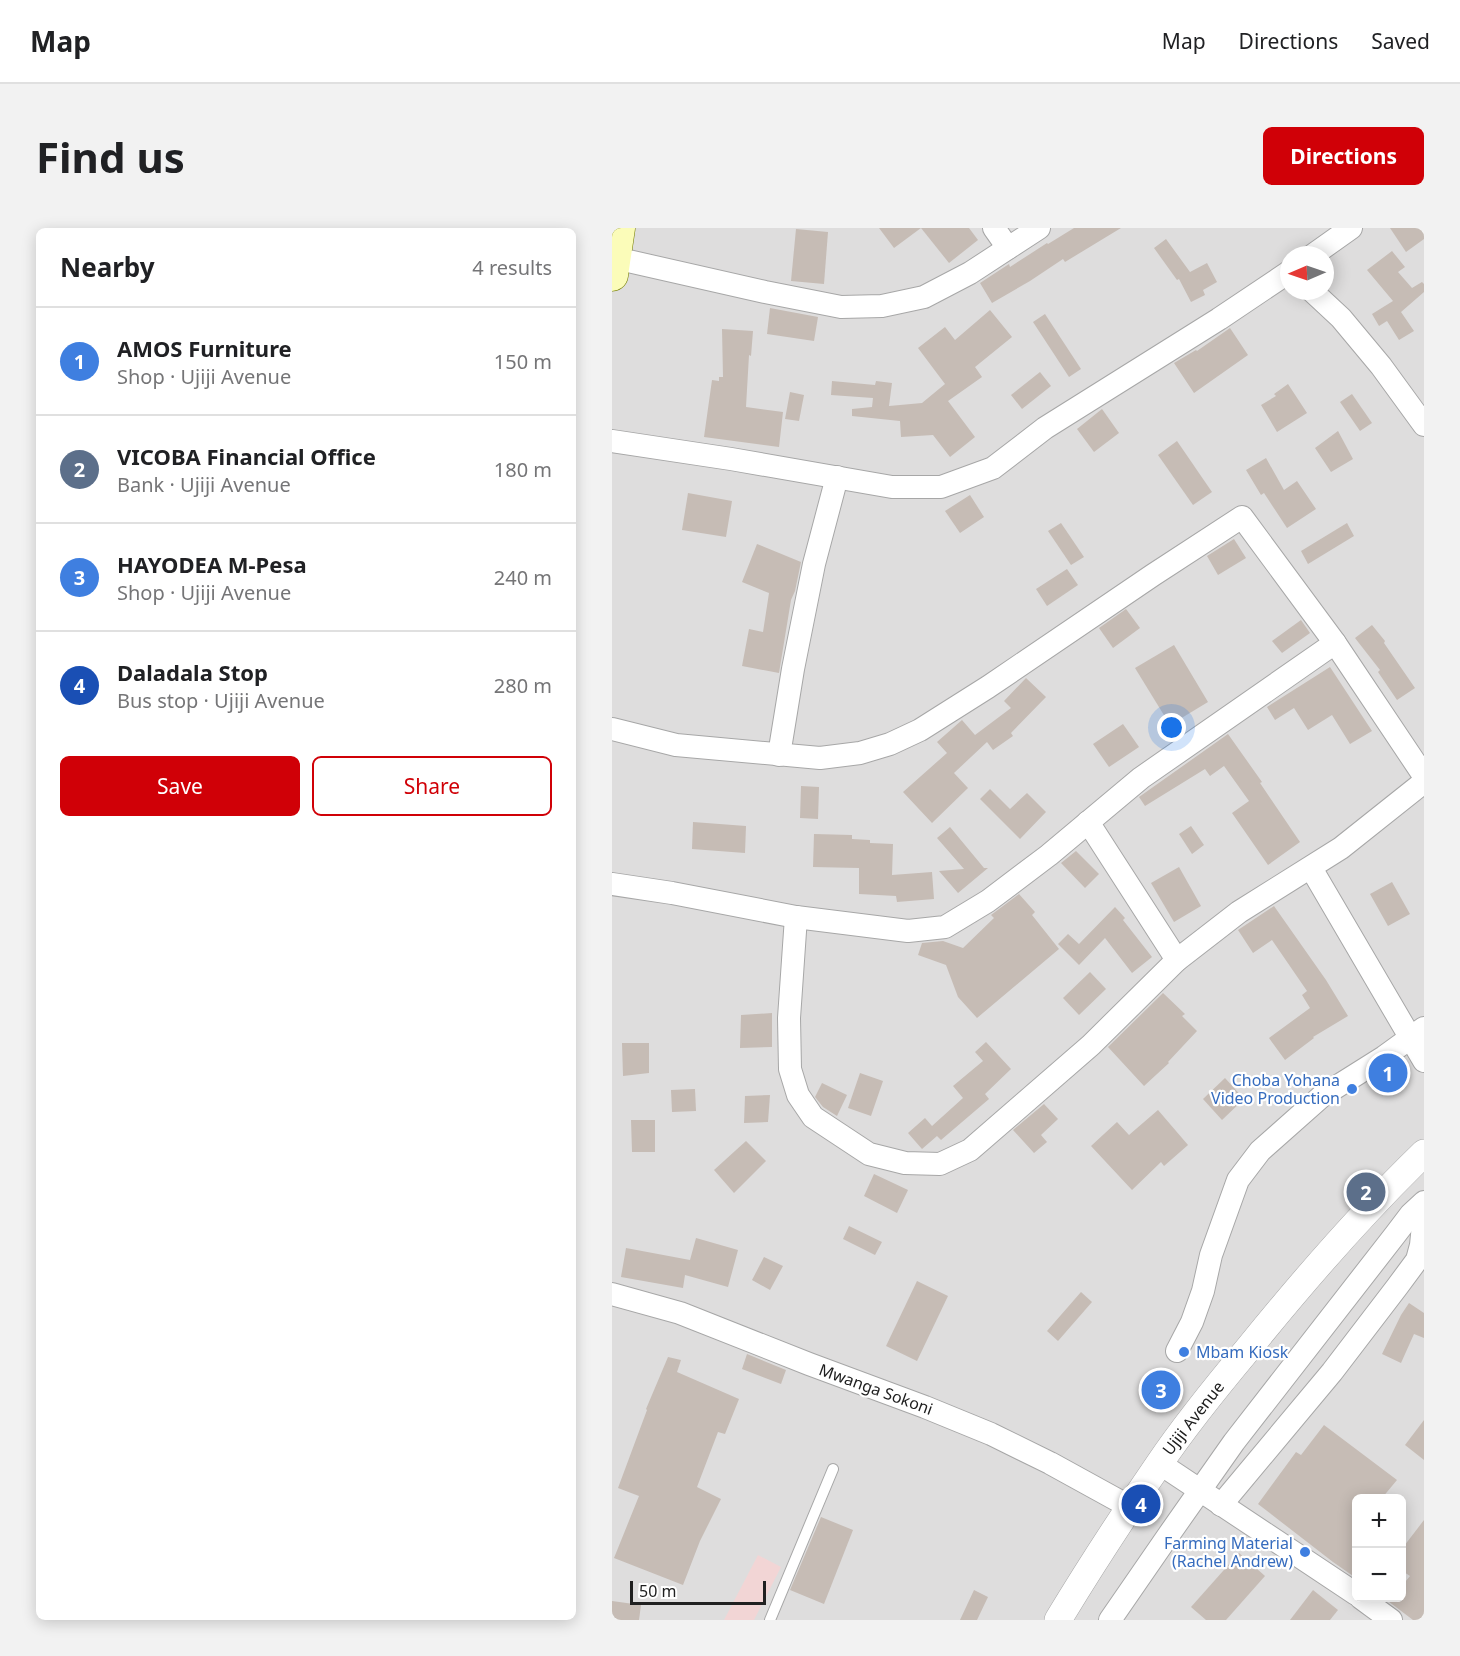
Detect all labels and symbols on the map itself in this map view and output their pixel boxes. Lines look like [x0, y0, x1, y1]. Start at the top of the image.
north arrow [1280, 246, 1334, 300]
your location [1157, 713, 1186, 742]
pin: 1 [1368, 1050, 1408, 1096]
place label: Choba Yohana Video Production [1211, 1069, 1340, 1109]
marker: Choba Yohana Video Production [1345, 1082, 1359, 1096]
pin: 2 [1346, 1170, 1386, 1214]
place label: Mbam Kiosk [1196, 1341, 1289, 1363]
marker: Mbam Kiosk [1177, 1345, 1191, 1359]
street label: Mwanga Sokoni [816, 1358, 936, 1420]
pin: 3 [1142, 1368, 1180, 1412]
street label: Ujiji Avenue [1157, 1376, 1229, 1460]
pin: 4 [1122, 1482, 1160, 1526]
place label: Farming Material (Rachel Andrew) [1164, 1532, 1293, 1572]
marker: Farming Material (Rachel Andrew) [1298, 1545, 1312, 1559]
scale bar [630, 1578, 766, 1606]

